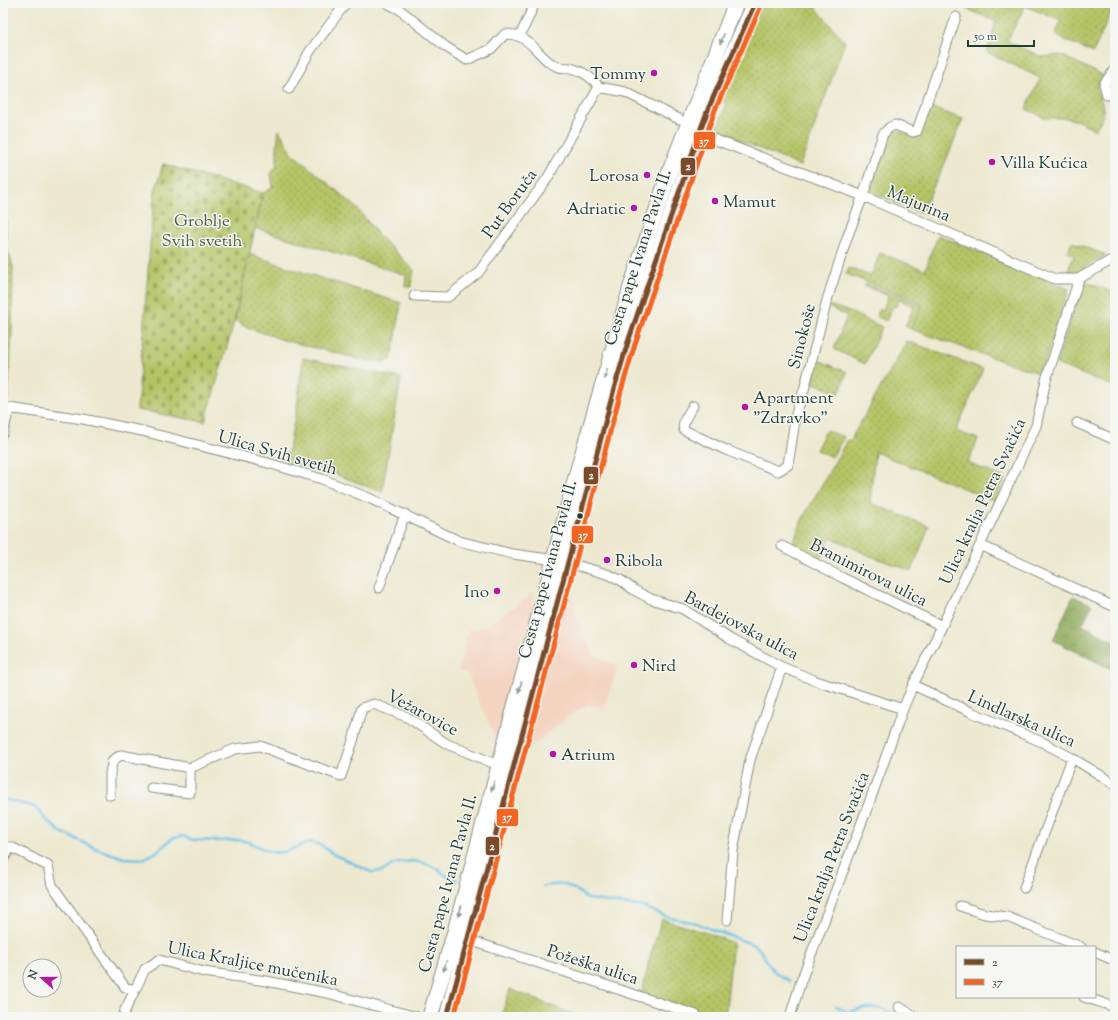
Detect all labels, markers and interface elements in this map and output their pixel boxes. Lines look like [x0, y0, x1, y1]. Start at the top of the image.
scale bar [968, 22, 1034, 48]
text: 50 m [973, 28, 997, 46]
one-way arrow [718, 34, 724, 46]
place label: Tommy [590, 63, 647, 87]
marker: Tommy [649, 68, 659, 78]
line badge: 37 [693, 131, 716, 150]
text: 37 [699, 134, 709, 150]
place label: Villa Kućica [1000, 152, 1088, 176]
line badge: 2 [680, 157, 696, 176]
marker: Villa Kućica [987, 157, 997, 167]
text: 2 [685, 159, 691, 175]
street label: Put Boruča [477, 165, 544, 244]
place label: Lorosa [589, 165, 639, 189]
street label: Cesta pape Ivana Pavla II. [599, 166, 679, 349]
marker: Lorosa [642, 170, 652, 180]
street label: Majurina [883, 181, 954, 229]
place label: Mamut [723, 191, 776, 215]
marker: Mamut [710, 196, 720, 206]
place label: Adriatic [566, 198, 626, 222]
marker: Adriatic [629, 203, 639, 213]
park label: Groblje Svih svetih [162, 210, 243, 254]
street label: Sinokoše [783, 301, 823, 372]
one-way arrow [603, 368, 609, 380]
place label: Apartment "Zdravko" [753, 387, 834, 431]
marker: Apartment "Zdravko" [740, 402, 750, 412]
street label: Ulica kralja Petra Svačića [935, 414, 1033, 589]
street label: Ulica Svih svetih [215, 425, 340, 482]
line badge: 2 [583, 466, 599, 485]
text: 2 [588, 468, 594, 484]
street label: Cesta pape Ivana Pavla II. [513, 477, 584, 662]
unlabelled marker [575, 511, 585, 521]
line badge: 37 [571, 525, 594, 544]
text: 37 [578, 528, 588, 544]
street label: Branimirova ulica [805, 534, 931, 614]
place label: Ribola [615, 550, 663, 574]
marker: Ribola [602, 555, 612, 565]
place label: Ino [464, 581, 489, 605]
marker: Ino [492, 586, 502, 596]
street label: Bardejovska ulica [680, 586, 803, 667]
place label: Nird [642, 655, 677, 679]
marker: Nird [629, 660, 639, 670]
one-way arrow [517, 681, 523, 693]
street label: Vežarovice [382, 685, 462, 743]
street label: Lindlarska ulica [964, 685, 1079, 754]
place label: Atrium [561, 744, 615, 768]
marker: Atrium [548, 749, 558, 759]
street label: Ulica kralja Petra Svačića [789, 769, 877, 947]
one-way arrow [490, 780, 496, 792]
street label: Cesta pape Ivana Pavla II. [413, 791, 484, 976]
line badge: 37 [496, 808, 519, 827]
text: 37 [502, 810, 512, 826]
line badge: 2 [485, 836, 500, 856]
text: 2 [489, 839, 495, 855]
one-way arrow [457, 906, 463, 918]
street label: Ulica Kraljice mučenika [165, 937, 340, 993]
street label: Požeška ulica [544, 940, 641, 992]
legend [956, 946, 1096, 998]
text: 2 [992, 954, 998, 972]
north arrow [22, 958, 62, 998]
one-way arrow [442, 960, 448, 972]
text: N [24, 968, 43, 983]
text: 37 [992, 974, 1003, 992]

